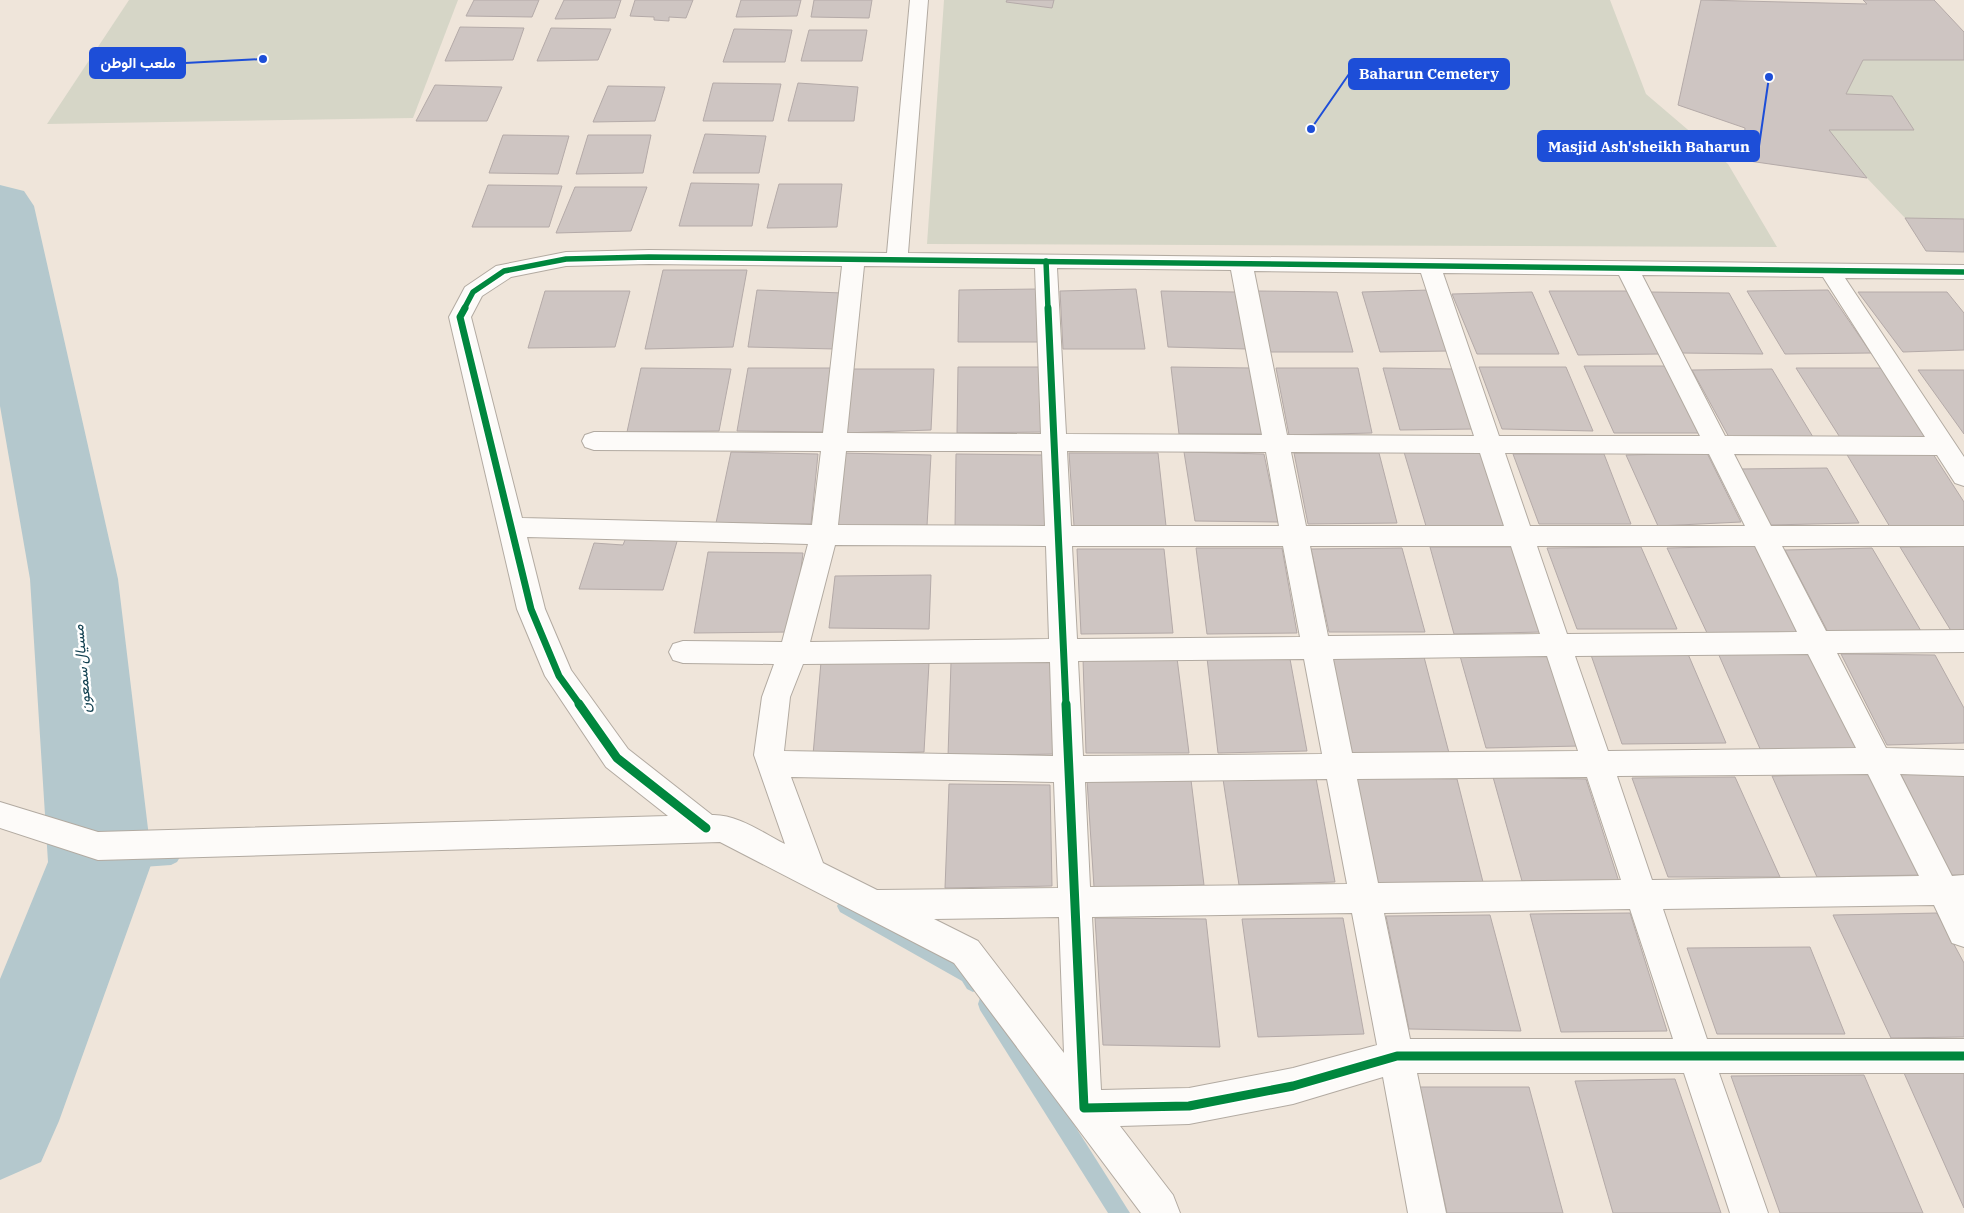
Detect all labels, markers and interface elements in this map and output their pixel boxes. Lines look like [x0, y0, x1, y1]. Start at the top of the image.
callout: ملعب الوطن [90, 48, 185, 78]
text: ملعب الوطن [100, 53, 176, 72]
callout: Baharun Cemetery [1349, 59, 1509, 89]
text: Baharun Cemetery [1359, 64, 1499, 83]
callout: Masjid Ash'sheikh Baharun [1538, 131, 1759, 161]
text: Masjid Ash'sheikh Baharun [1548, 137, 1750, 156]
water label: مسيال سمعون [68, 623, 95, 714]

